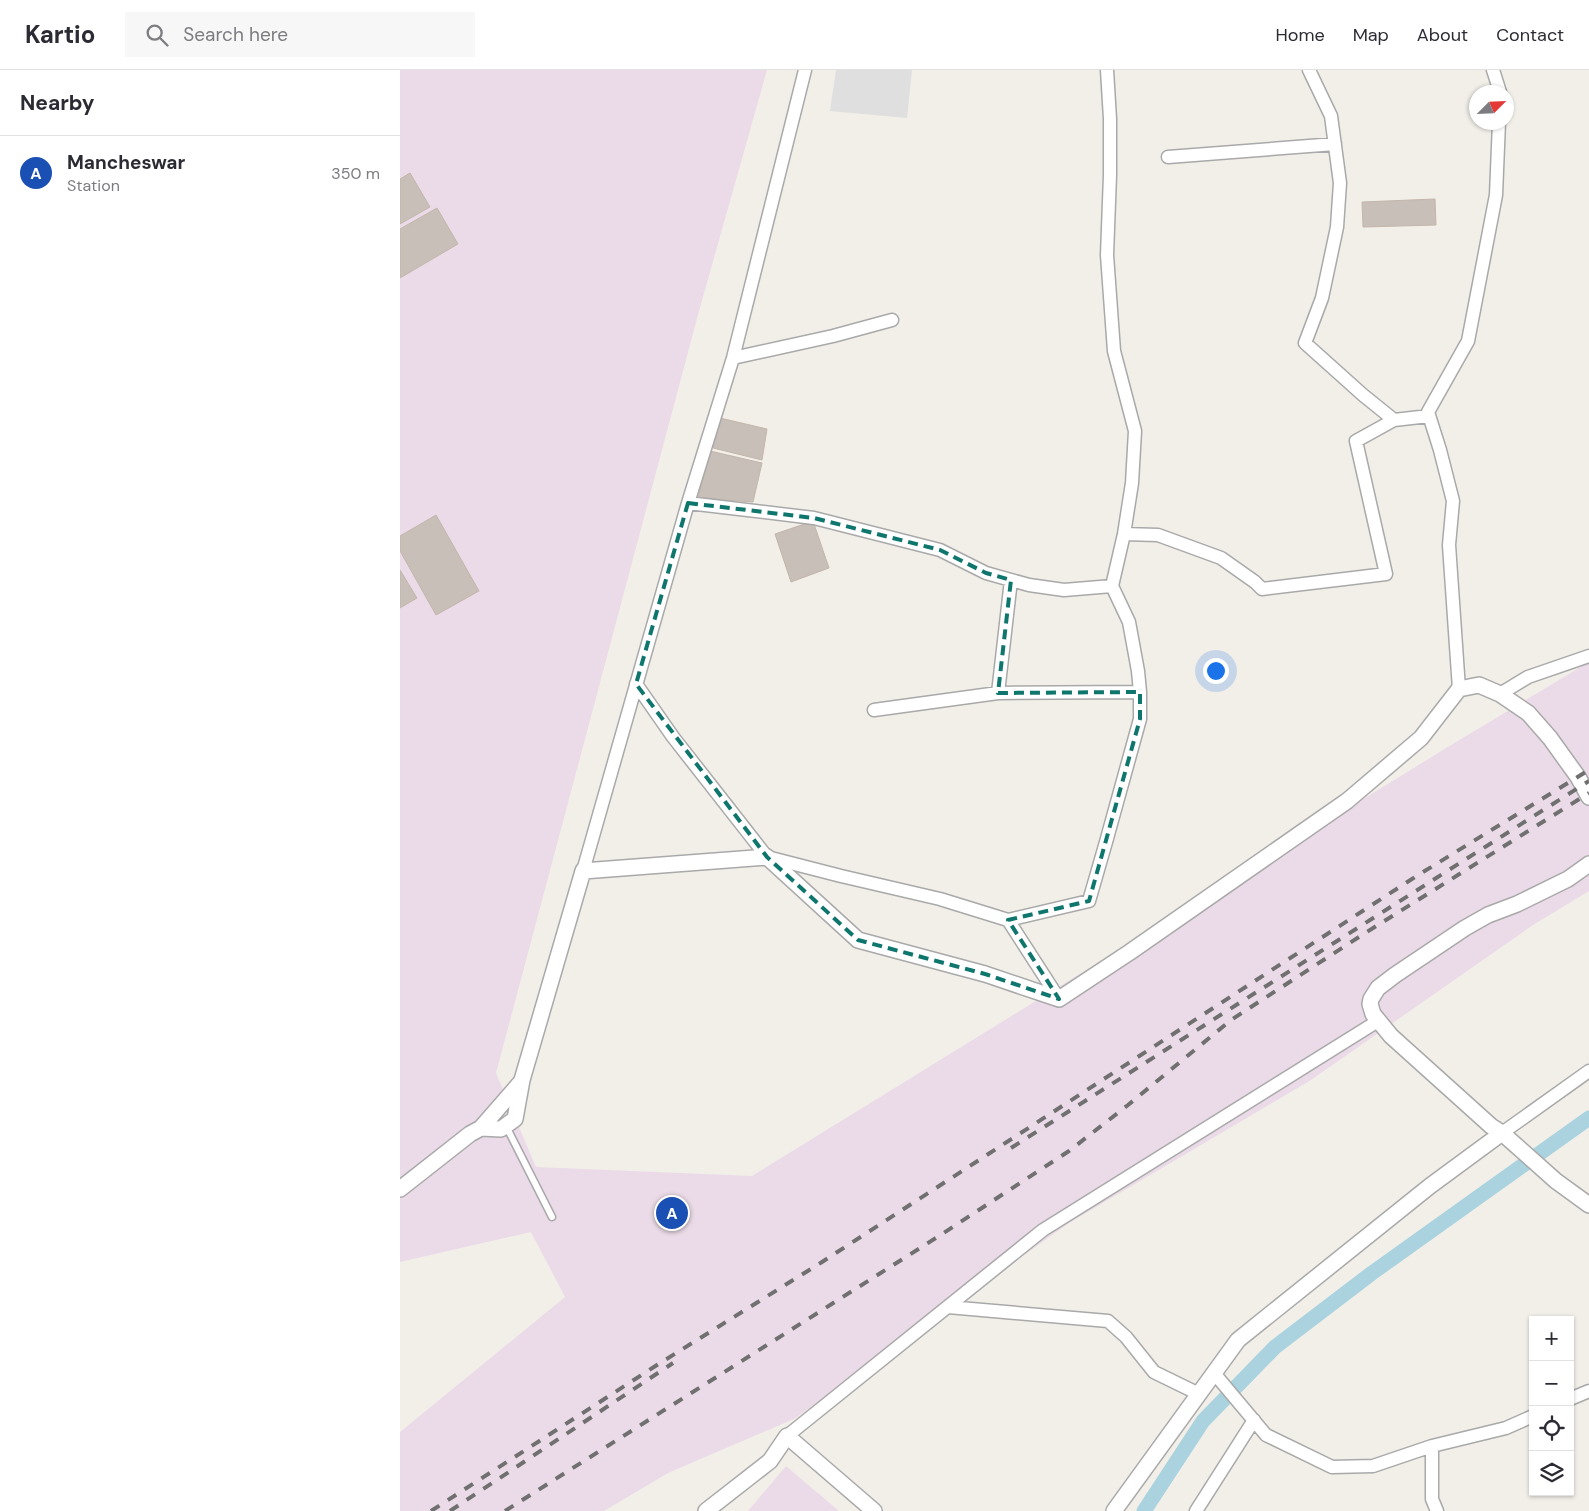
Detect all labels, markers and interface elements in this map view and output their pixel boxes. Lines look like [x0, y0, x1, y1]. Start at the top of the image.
search box [125, 12, 475, 57]
text: Kartio [25, 19, 95, 50]
icon: search [143, 21, 171, 49]
text: Search here [183, 22, 288, 47]
text: Home [1275, 23, 1325, 47]
text: Map [1353, 23, 1389, 47]
text: About [1417, 23, 1468, 47]
text: Contact [1496, 23, 1564, 47]
north arrow [1469, 85, 1514, 130]
text: Nearby [20, 89, 94, 117]
text: Mancheswar [67, 150, 185, 175]
text: A [30, 163, 42, 184]
text: 350 m [331, 163, 380, 184]
text: Station [67, 175, 120, 196]
your location [1203, 658, 1229, 684]
pin: A [656, 1194, 688, 1232]
map controls [1529, 1316, 1574, 1496]
button: + [1529, 1316, 1574, 1361]
button: − [1529, 1361, 1574, 1406]
button: locate [1529, 1406, 1574, 1451]
button: layers [1529, 1451, 1574, 1496]

